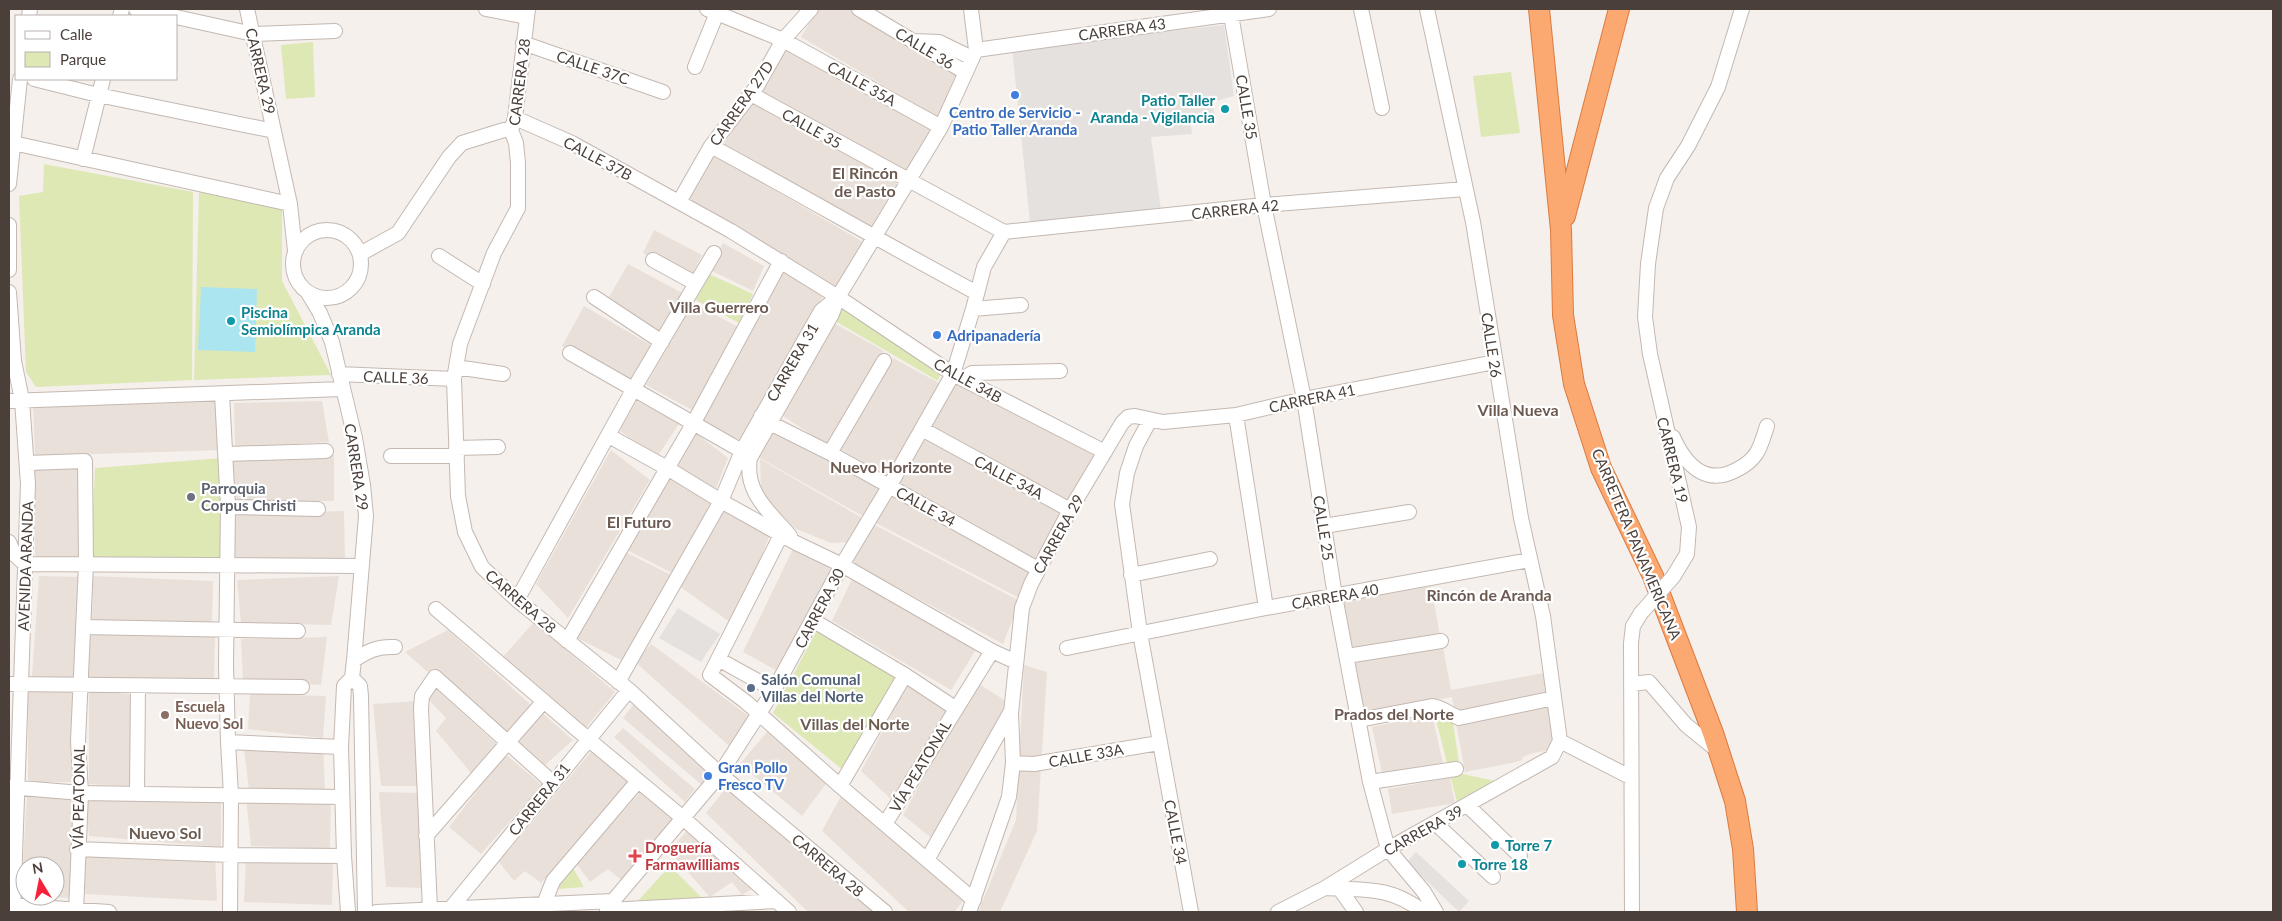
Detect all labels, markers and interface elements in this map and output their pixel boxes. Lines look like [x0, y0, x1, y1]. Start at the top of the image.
street label: CARRERA 43 [1077, 14, 1167, 44]
legend [15, 15, 178, 80]
street label: CALLE 36 [892, 23, 958, 73]
text: Calle [60, 25, 93, 43]
street label: CARRERA 29 [242, 26, 280, 116]
street label: CARRERA 28 [505, 37, 533, 127]
street label: CALLE 37C [554, 46, 632, 88]
text: Parque [60, 50, 106, 68]
street label: CARRERA 27D [705, 57, 777, 149]
street label: CALLE 35A [825, 57, 900, 110]
street label: CALLE 35 [1232, 73, 1262, 141]
marker: Centro de Servicio - Patio Taller Aranda [1009, 89, 1021, 101]
place label: Patio Taller Aranda - Vigilancia [1089, 91, 1215, 126]
place label: Centro de Servicio - Patio Taller Aranda [949, 103, 1081, 138]
marker: Patio Taller Aranda - Vigilancia [1219, 103, 1231, 115]
street label: CALLE 35 [779, 104, 845, 152]
street label: CALLE 37B [561, 132, 635, 184]
district label: El Rincón de Pasto [832, 163, 898, 200]
street label: CARRERA 42 [1190, 195, 1280, 223]
district label: Villa Guerrero [668, 297, 769, 316]
place label: Piscina Semiolímpica Aranda [241, 303, 381, 338]
street label: CALLE 26 [1478, 311, 1506, 379]
marker: Piscina Semiolímpica Aranda [225, 315, 237, 327]
street label: CARRERA 31 [762, 319, 822, 405]
place label: Adripanadería [946, 326, 1041, 344]
marker: Adripanadería [931, 329, 943, 341]
street label: CALLE 34B [931, 354, 1005, 406]
street label: CALLE 36 [363, 367, 429, 387]
street label: CARRERA 41 [1267, 380, 1357, 416]
district label: Villa Nueva [1476, 400, 1559, 419]
street label: CARRERA 19 [1654, 415, 1692, 505]
street label: CARRERA 29 [341, 422, 373, 512]
street label: CARRETERA PANAMERICANA [1588, 446, 1686, 643]
street label: CALLE 34A [971, 451, 1047, 503]
district label: Nuevo Horizonte [830, 457, 952, 476]
place label: Parroquia Corpus Christi [201, 479, 296, 514]
street label: CALLE 34 [893, 482, 959, 530]
marker: Parroquia Corpus Christi [185, 491, 197, 503]
street label: CARRERA 29 [1029, 491, 1087, 577]
street label: CALLE 25 [1310, 494, 1338, 562]
street label: AVENIDA ARANDA [14, 500, 36, 631]
district label: El Futuro [607, 512, 671, 531]
street label: CARRERA 28 [482, 565, 560, 637]
street label: CARRERA 30 [790, 565, 848, 651]
street label: CARRERA 40 [1290, 579, 1380, 612]
district label: Rincón de Aranda [1426, 585, 1552, 604]
place label: Salón Comunal Villas del Norte [760, 670, 864, 705]
marker: Salón Comunal Villas del Norte [745, 682, 757, 694]
place label: Escuela Nuevo Sol [175, 697, 243, 732]
district label: Prados del Norte [1334, 704, 1455, 723]
marker: Escuela Nuevo Sol [159, 709, 171, 721]
district label: Villas del Norte [799, 714, 910, 733]
street label: VÍA PEATONAL [885, 716, 955, 815]
street label: CALLE 33A [1047, 739, 1126, 770]
street label: VÍA PEATONAL [68, 744, 88, 849]
place label: Gran Pollo Fresco TV [718, 758, 788, 793]
street label: CARRERA 31 [504, 759, 574, 839]
marker: Gran Pollo Fresco TV [702, 770, 714, 782]
street label: CALLE 34 [1161, 798, 1191, 866]
street label: CARRERA 39 [1380, 801, 1466, 859]
district label: Nuevo Sol [129, 823, 201, 842]
street label: CARRERA 28 [789, 830, 867, 900]
place label: Torre 7 [1505, 836, 1552, 854]
place label: Droguería Farmawilliams [645, 838, 740, 873]
marker: Torre 7 [1489, 839, 1501, 851]
marker: Droguería Farmawilliams [629, 850, 641, 862]
place label: Torre 18 [1472, 855, 1528, 873]
north arrow [15, 856, 65, 906]
text: N [31, 858, 44, 877]
marker: Torre 18 [1456, 858, 1468, 870]

